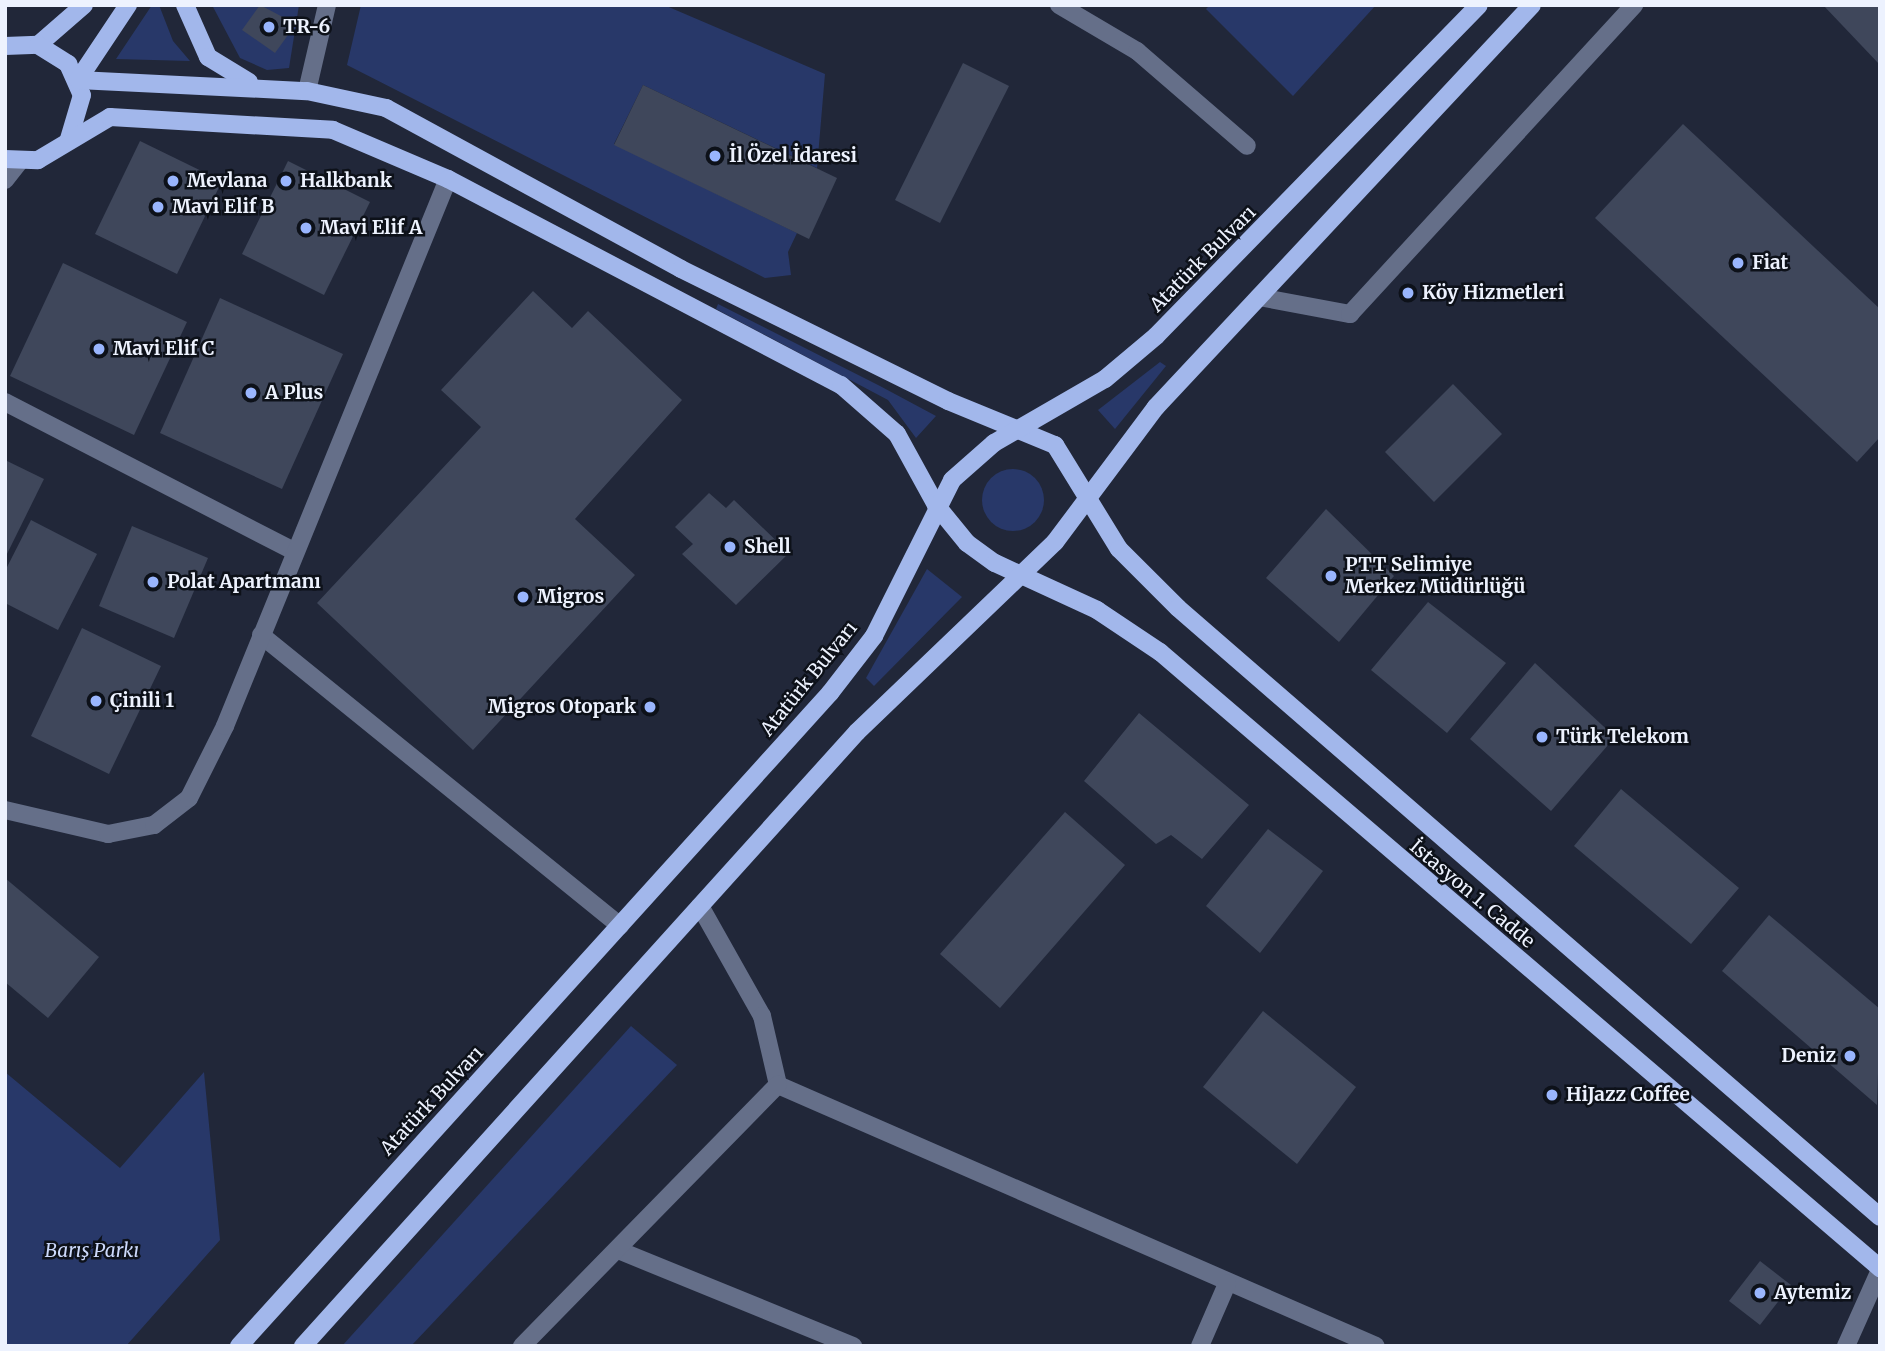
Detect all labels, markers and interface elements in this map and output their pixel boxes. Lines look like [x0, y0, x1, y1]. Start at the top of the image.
place label: TR-6 [283, 16, 330, 38]
marker: TR-6 [261, 19, 277, 35]
place label: İl Özel İdaresi [729, 145, 857, 167]
marker: İl Özel İdaresi [707, 148, 723, 164]
place label: Mevlana [187, 170, 267, 192]
place label: Halkbank [300, 170, 392, 192]
marker: Mevlana [165, 173, 181, 189]
marker: Halkbank [278, 173, 294, 189]
place label: Mavi Elif B [172, 196, 274, 218]
marker: Mavi Elif B [150, 199, 166, 215]
street label: Atatürk Bulvarı [1145, 201, 1261, 317]
place label: Mavi Elif A [320, 217, 422, 239]
marker: Mavi Elif A [298, 220, 314, 236]
place label: Fiat [1752, 252, 1788, 274]
marker: Fiat [1730, 255, 1746, 271]
place label: Köy Hizmetleri [1422, 282, 1564, 304]
marker: Köy Hizmetleri [1400, 285, 1416, 301]
place label: Mavi Elif C [113, 338, 215, 360]
marker: Mavi Elif C [91, 341, 107, 357]
place label: A Plus [265, 382, 323, 404]
marker: A Plus [243, 385, 259, 401]
place label: Shell [744, 536, 791, 558]
marker: Shell [722, 539, 738, 555]
place label: PTT Selimiye Merkez Müdürlüğü [1345, 554, 1525, 598]
marker: PTT Selimiye Merkez Müdürlüğü [1323, 568, 1339, 584]
place label: Polat Apartmanı [167, 571, 321, 593]
marker: Polat Apartmanı [145, 574, 161, 590]
place label: Migros [537, 586, 604, 608]
marker: Migros [515, 589, 531, 605]
street label: Atatürk Bulvarı [756, 617, 862, 741]
place label: Çinili 1 [110, 690, 174, 712]
marker: Çinili 1 [88, 693, 104, 709]
place label: Migros Otopark [488, 696, 636, 718]
marker: Migros Otopark [642, 699, 658, 715]
place label: Türk Telekom [1556, 726, 1689, 748]
marker: Türk Telekom [1534, 729, 1550, 745]
street label: İstasyon 1. Cadde [1405, 835, 1539, 953]
street label: Atatürk Bulvarı [376, 1042, 488, 1160]
place label: Deniz [1781, 1045, 1836, 1067]
marker: Deniz [1842, 1048, 1858, 1064]
place label: HiJazz Coffee [1566, 1084, 1690, 1106]
marker: HiJazz Coffee [1544, 1087, 1560, 1103]
park label: Barış Parkı [45, 1240, 139, 1262]
place label: Aytemiz [1774, 1282, 1851, 1304]
marker: Aytemiz [1752, 1285, 1768, 1301]

